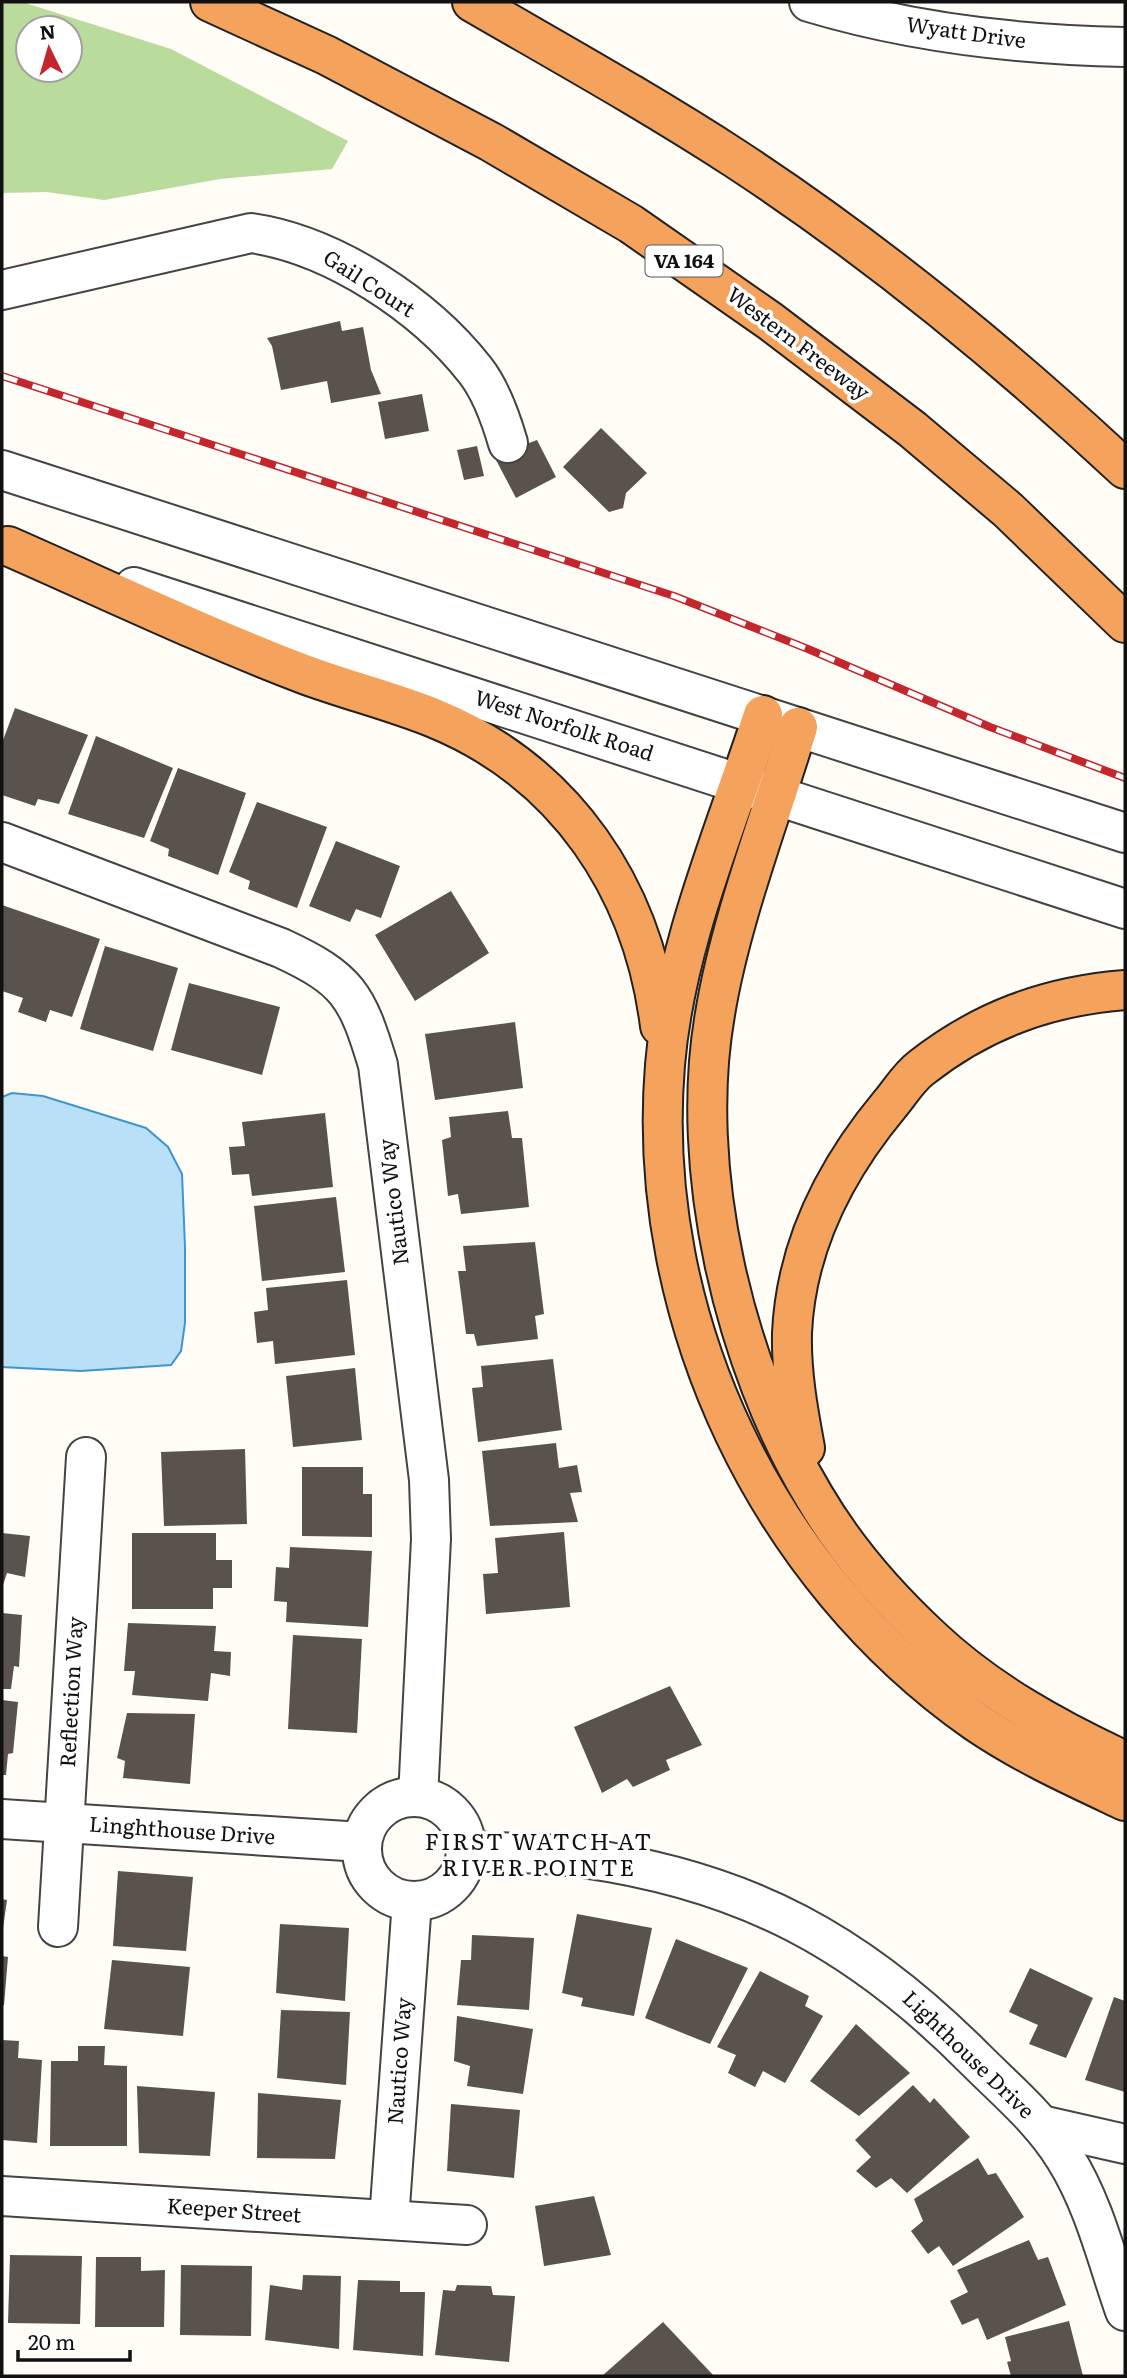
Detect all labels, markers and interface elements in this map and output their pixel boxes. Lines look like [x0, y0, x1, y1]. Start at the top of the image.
street label: Wyatt Drive [904, 7, 1028, 54]
north arrow [14, 14, 84, 84]
text: N [38, 16, 57, 46]
street label: Gail Court [318, 241, 423, 323]
road number: VA 164 [646, 246, 722, 276]
street label: Western Freeway [722, 278, 878, 407]
street label: West Norfolk Road [471, 680, 659, 767]
street label: Nautico Way [368, 1136, 415, 1267]
street label: Reflection Way [50, 1615, 89, 1768]
street label: Linghthouse Drive [88, 1807, 276, 1850]
district label: FIRST WATCH AT RIVER POINTE [425, 1823, 653, 1883]
street label: Lighthouse Drive [897, 1982, 1043, 2124]
street label: Nautico Way [378, 1995, 417, 2125]
street label: Keeper Street [166, 2188, 303, 2229]
scale bar [18, 2318, 130, 2362]
text: 20 m [28, 2325, 75, 2356]

